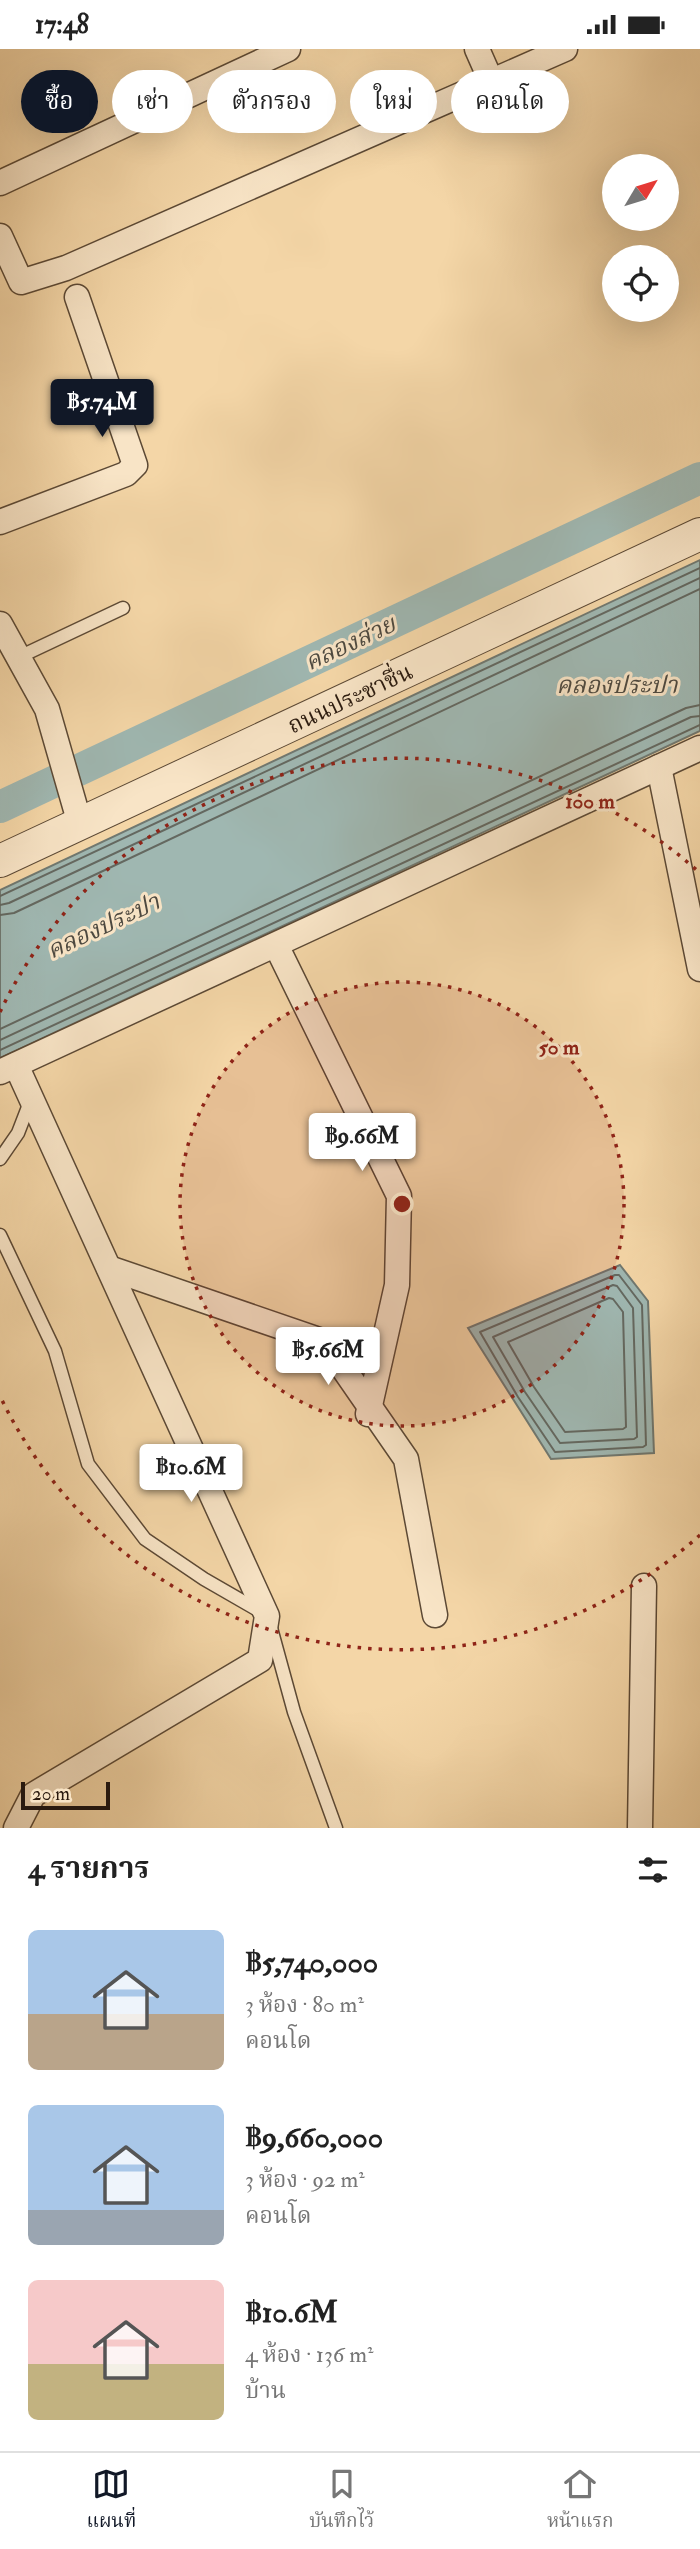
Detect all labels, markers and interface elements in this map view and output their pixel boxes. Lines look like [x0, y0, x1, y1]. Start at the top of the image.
text: 17:48 [35, 9, 89, 41]
chip: ซื้อ [21, 70, 98, 133]
chip: เช่า [112, 70, 193, 133]
chip: ตัวกรอง [207, 70, 336, 133]
chip: ใหม่ [350, 70, 437, 133]
chip: คอนโด [451, 70, 569, 133]
north arrow [602, 154, 679, 231]
map controls [602, 154, 679, 322]
button: locate [602, 245, 679, 322]
pin: ฿5.74M [45, 379, 159, 439]
text: ฿5.74M [67, 387, 137, 416]
water label: คลองส่วย [300, 608, 402, 678]
street label: ถนนประชาชื่น [282, 654, 417, 740]
water label: คลองประปา [556, 670, 679, 701]
text: 100 m [565, 788, 616, 815]
water label: คลองประปา [42, 886, 166, 966]
text: 50 m [539, 1034, 580, 1061]
pin: ฿9.66M [305, 1113, 419, 1173]
text: ฿9.66M [325, 1121, 399, 1150]
centre of rings [390, 1192, 414, 1216]
pin: ฿5.66M [271, 1327, 385, 1387]
text: ฿5.66M [292, 1335, 364, 1364]
pin: ฿10.6M [134, 1445, 248, 1504]
text: ฿10.6M [155, 1452, 227, 1481]
scale bar [21, 1779, 110, 1811]
text: 20 m [32, 1782, 70, 1806]
text: 4 รายการ [28, 1850, 149, 1887]
icon: filters [634, 1851, 672, 1889]
text: ฿5,740,000 [245, 1944, 378, 1981]
icon: home [84, 1958, 168, 2042]
text: 3 ห้อง · 80 m² [245, 1990, 364, 2019]
text: คอนโด [245, 2026, 312, 2055]
text: ฿9,660,000 [245, 2119, 383, 2156]
icon: home [84, 2133, 168, 2217]
text: 3 ห้อง · 92 m² [245, 2165, 365, 2194]
text: คอนโด [245, 2201, 312, 2230]
text: ฿10.6M [245, 2294, 338, 2331]
icon: home [84, 2308, 168, 2392]
text: 4 ห้อง · 136 m² [245, 2340, 374, 2369]
text: บ้าน [245, 2376, 286, 2405]
tab: แผนที่ [87, 2465, 136, 2537]
tab: บันทึกไว้ [309, 2465, 374, 2537]
tab: หน้าแรก [547, 2465, 613, 2537]

